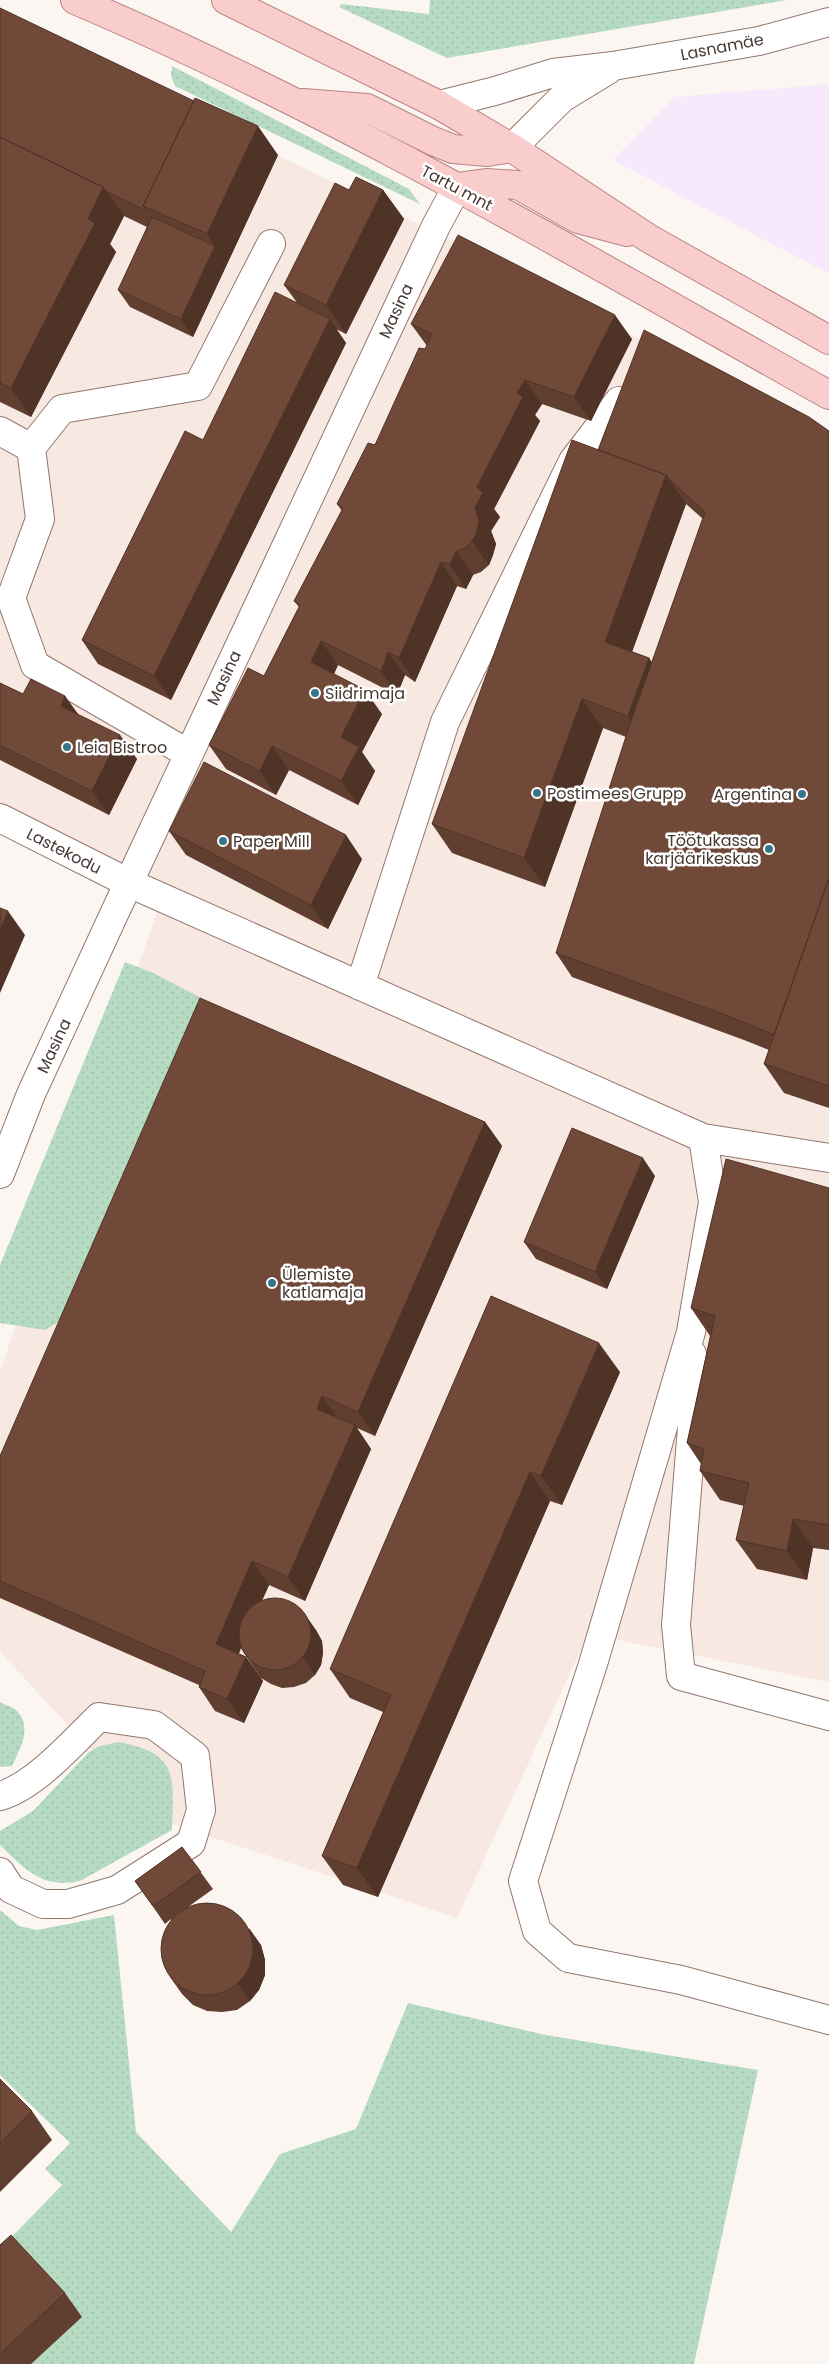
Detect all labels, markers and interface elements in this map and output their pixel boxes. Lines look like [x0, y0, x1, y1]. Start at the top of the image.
street label: Lasnamäe [678, 28, 766, 66]
street label: Tartu mnt [417, 159, 497, 217]
street label: Masina [373, 280, 419, 342]
street label: Masina [201, 647, 247, 709]
place label: Siidrimaja [325, 682, 405, 705]
marker: Siidrimaja [309, 687, 321, 699]
place label: Leia Bistroo [77, 736, 167, 759]
marker: Leia Bistroo [61, 741, 73, 753]
place label: Postimees Grupp [547, 782, 684, 805]
place label: Argentina [713, 783, 792, 806]
marker: Postimees Grupp [531, 787, 543, 799]
marker: Argentina [796, 788, 808, 800]
street label: Lastekodu [23, 822, 105, 880]
place label: Töötukassa karjäärikeskus [645, 829, 759, 870]
place label: Paper Mill [233, 830, 310, 853]
marker: Paper Mill [217, 835, 229, 847]
marker: Töötukassa karjäärikeskus [763, 843, 775, 855]
street label: Masina [31, 1015, 77, 1077]
place label: Ülemiste katlamaja [282, 1263, 364, 1304]
marker: Ülemiste katlamaja [266, 1277, 278, 1289]

